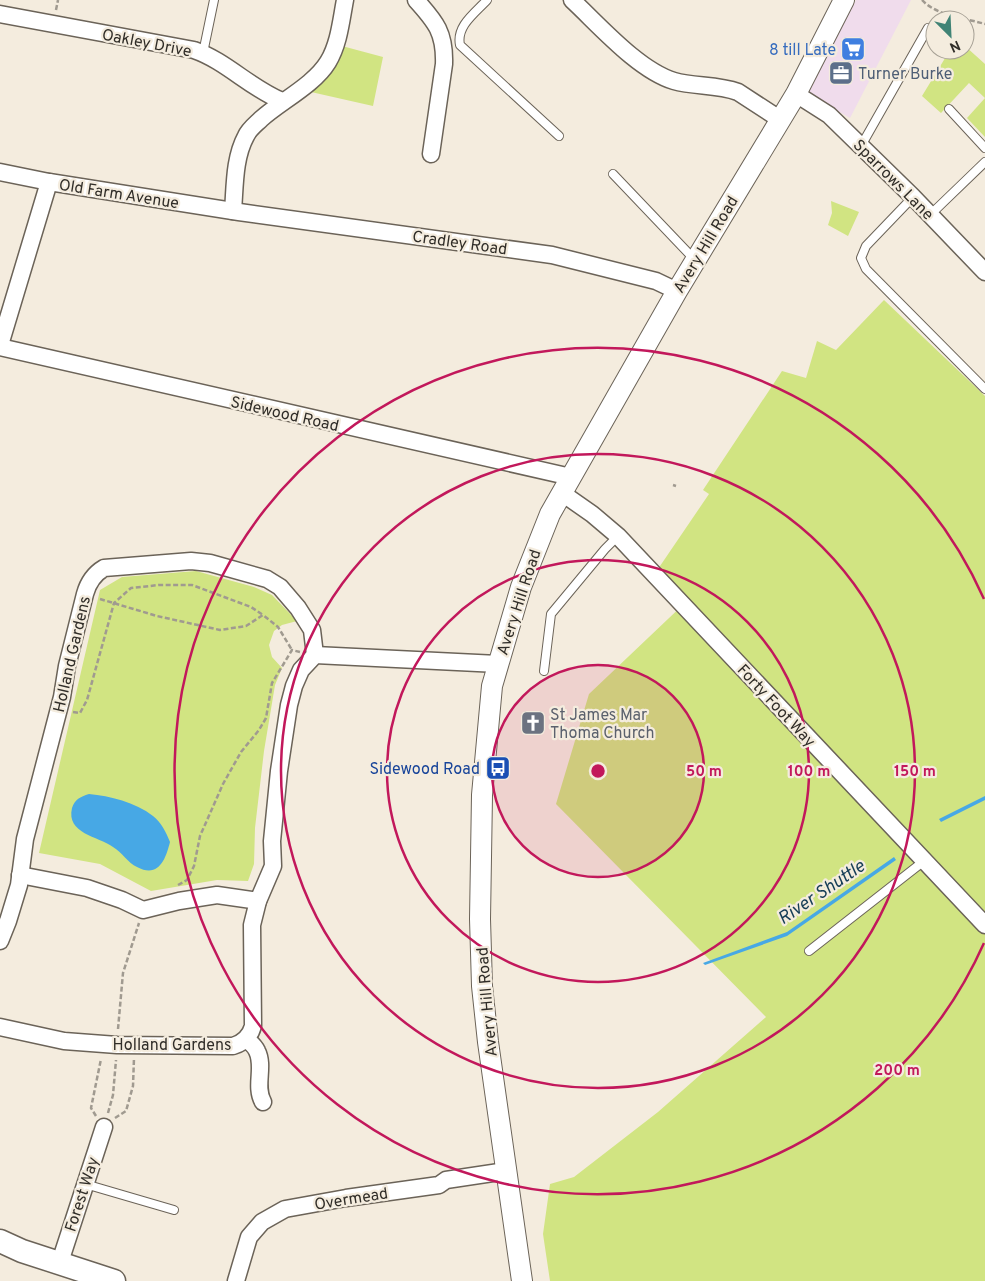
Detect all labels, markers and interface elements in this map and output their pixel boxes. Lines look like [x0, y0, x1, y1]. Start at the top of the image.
north arrow [925, 10, 975, 60]
street label: Oakley Drive [100, 25, 193, 62]
supermarket icon: 8 till Late [840, 36, 866, 62]
text: N [947, 36, 963, 55]
place label: 8 till Late [769, 41, 836, 61]
office icon: Turner Burke [828, 60, 854, 86]
place label: Turner Burke [858, 65, 952, 85]
street label: Sparrows Lane [848, 136, 937, 225]
street label: Old Farm Avenue [57, 176, 180, 214]
street label: Avery Hill Road [670, 193, 744, 297]
street label: Cradley Road [411, 227, 508, 261]
street label: Sidewood Road [228, 393, 341, 437]
street label: Avery Hill Road [493, 547, 546, 658]
street label: Holland Gardens [50, 594, 96, 715]
street label: Forty Foot Way [732, 661, 819, 752]
place label: St James Mar Thoma Church [550, 706, 655, 744]
church icon: St James Mar Thoma Church [520, 710, 546, 736]
bus stop icon: Sidewood Road [485, 755, 511, 781]
place label: Sidewood Road [369, 760, 480, 780]
centre of rings [589, 762, 607, 780]
text: 50 m [686, 763, 722, 782]
text: 100 m [788, 763, 830, 782]
text: 150 m [894, 763, 936, 782]
water label: River Shuttle [774, 855, 871, 931]
street label: Avery Hill Road [473, 946, 503, 1057]
street label: Holland Gardens [113, 1036, 231, 1056]
text: 200 m [874, 1062, 920, 1081]
street label: Forest Way [61, 1155, 104, 1235]
street label: Overmead [313, 1184, 390, 1216]

